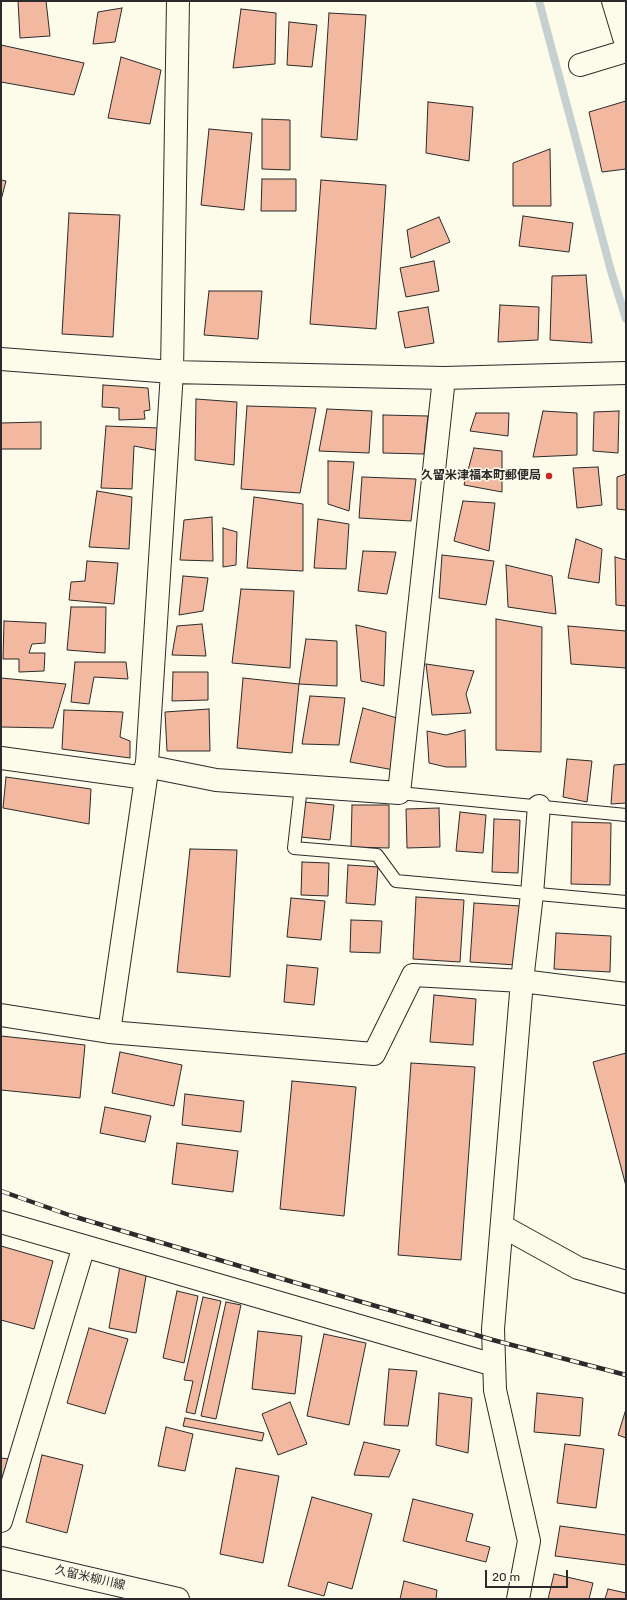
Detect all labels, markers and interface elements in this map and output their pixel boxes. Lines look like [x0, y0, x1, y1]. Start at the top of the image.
place label: 久留米津福本町郵便局 [421, 469, 541, 483]
marker: 久留米津福本町郵便局 [544, 471, 554, 481]
scale bar [487, 1562, 570, 1588]
street label: 久留米柳川線 [53, 1563, 127, 1593]
text: 20 m [492, 1570, 520, 1584]

